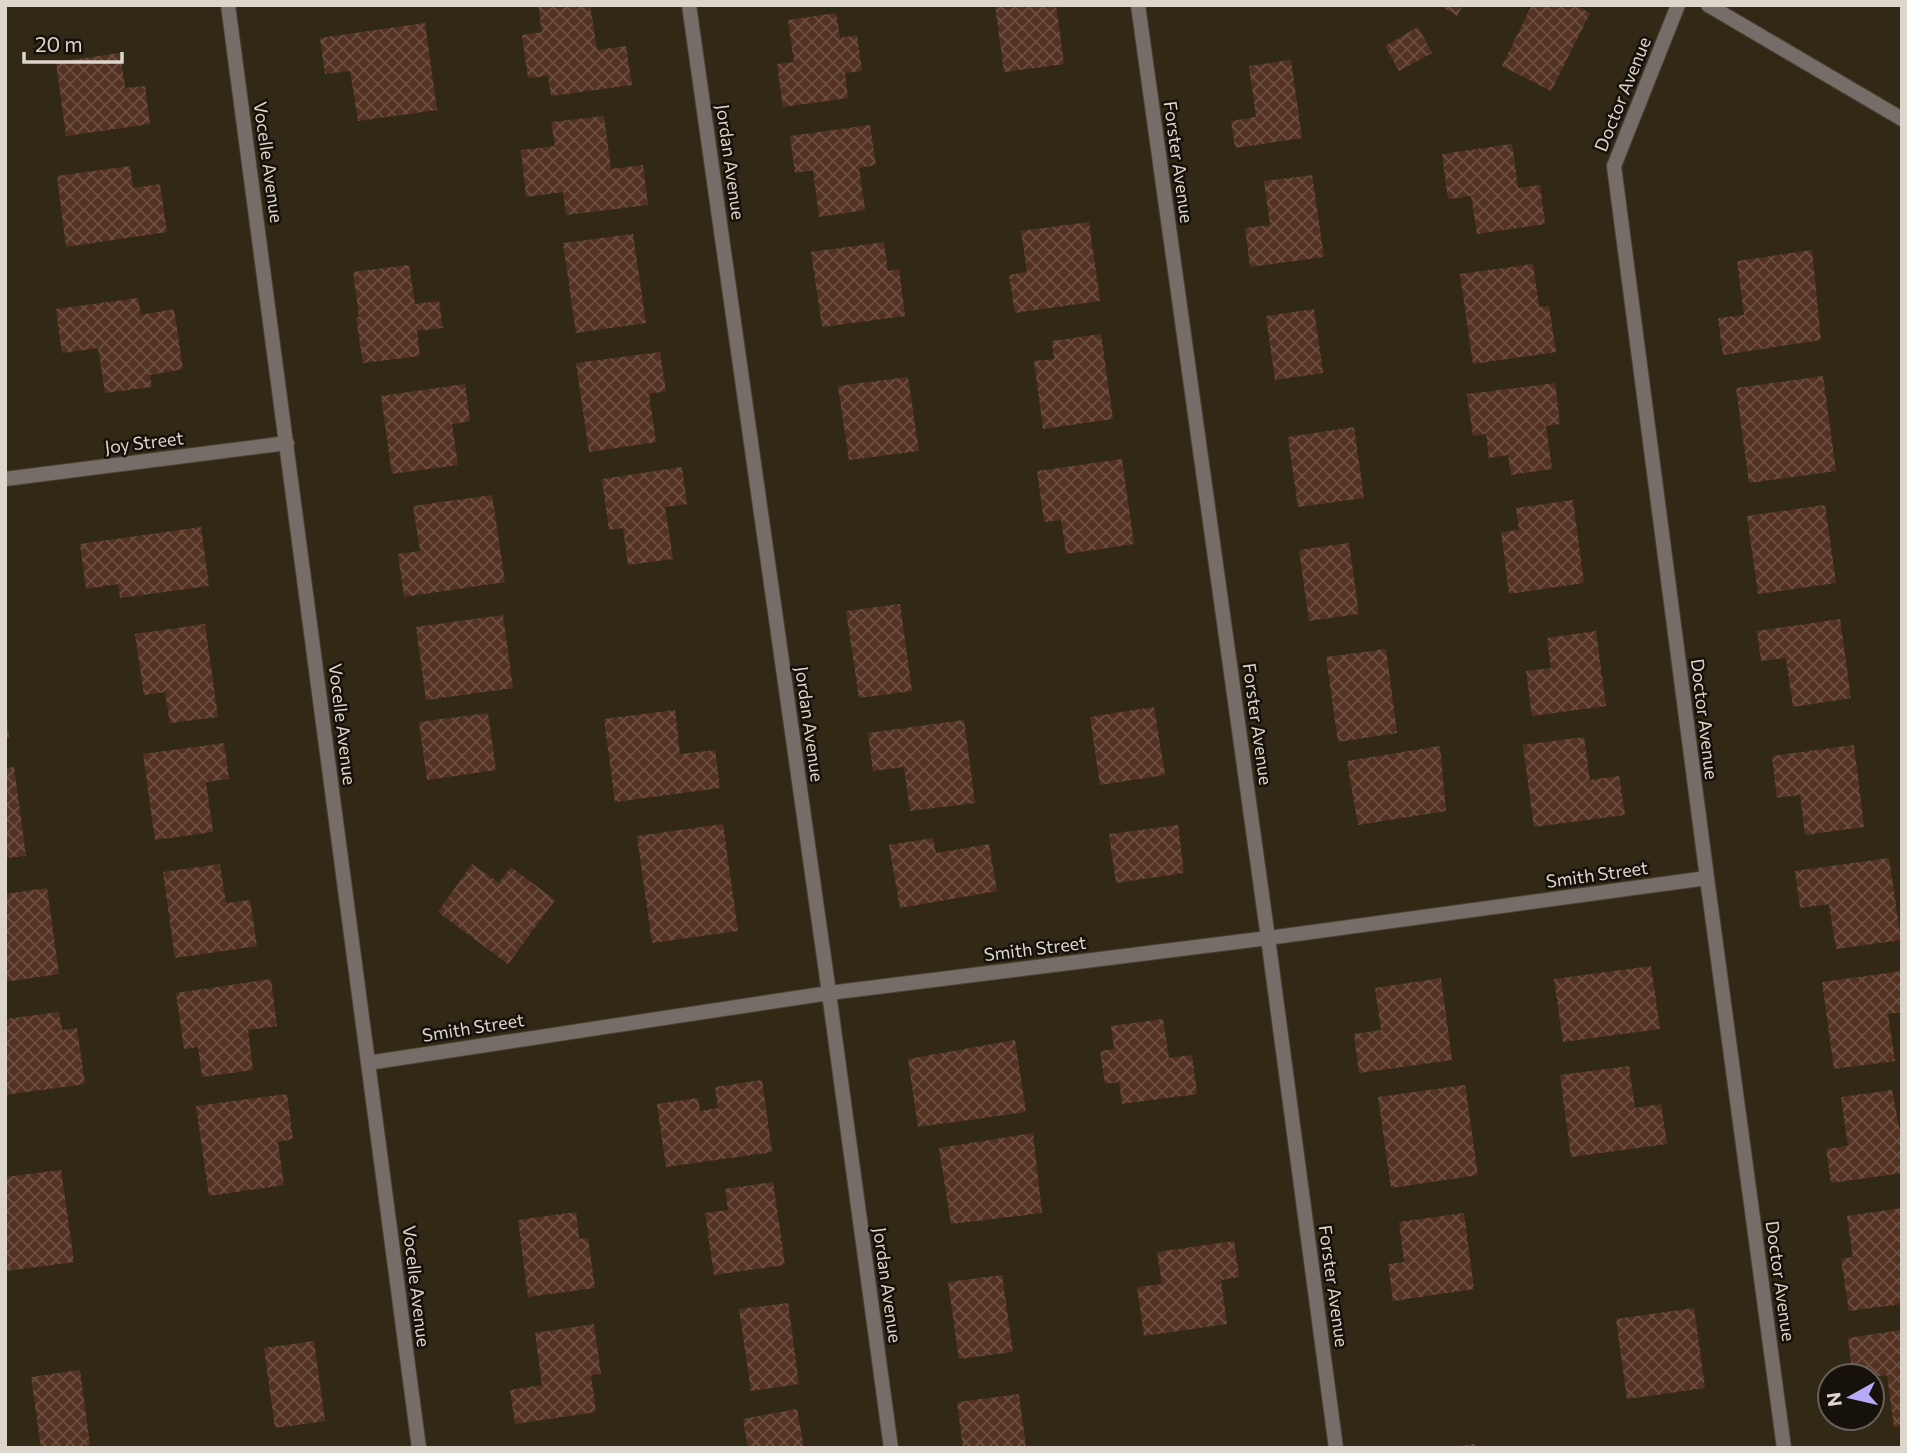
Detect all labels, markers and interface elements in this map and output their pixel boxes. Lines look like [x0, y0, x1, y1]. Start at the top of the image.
scale bar [24, 21, 122, 65]
text: 20 m [35, 31, 83, 56]
street label: Doctor Avenue [1589, 34, 1655, 154]
street label: Vocelle Avenue [250, 100, 288, 224]
street label: Forster Avenue [1160, 100, 1198, 224]
street label: Jordan Avenue [712, 103, 750, 221]
street label: Joy Street [103, 426, 185, 458]
street label: Doctor Avenue [1687, 657, 1723, 781]
street label: Vocelle Avenue [325, 662, 361, 786]
street label: Forster Avenue [1239, 662, 1277, 786]
street label: Jordan Avenue [791, 665, 829, 783]
street label: Smith Street [1545, 856, 1649, 892]
street label: Smith Street [983, 931, 1087, 965]
street label: Smith Street [420, 1008, 526, 1046]
street label: Doctor Avenue [1762, 1219, 1800, 1343]
street label: Vocelle Avenue [399, 1224, 435, 1348]
street label: Forster Avenue [1315, 1224, 1353, 1348]
street label: Jordan Avenue [869, 1226, 907, 1344]
north arrow [1816, 1362, 1886, 1432]
text: N [1821, 1391, 1846, 1408]

